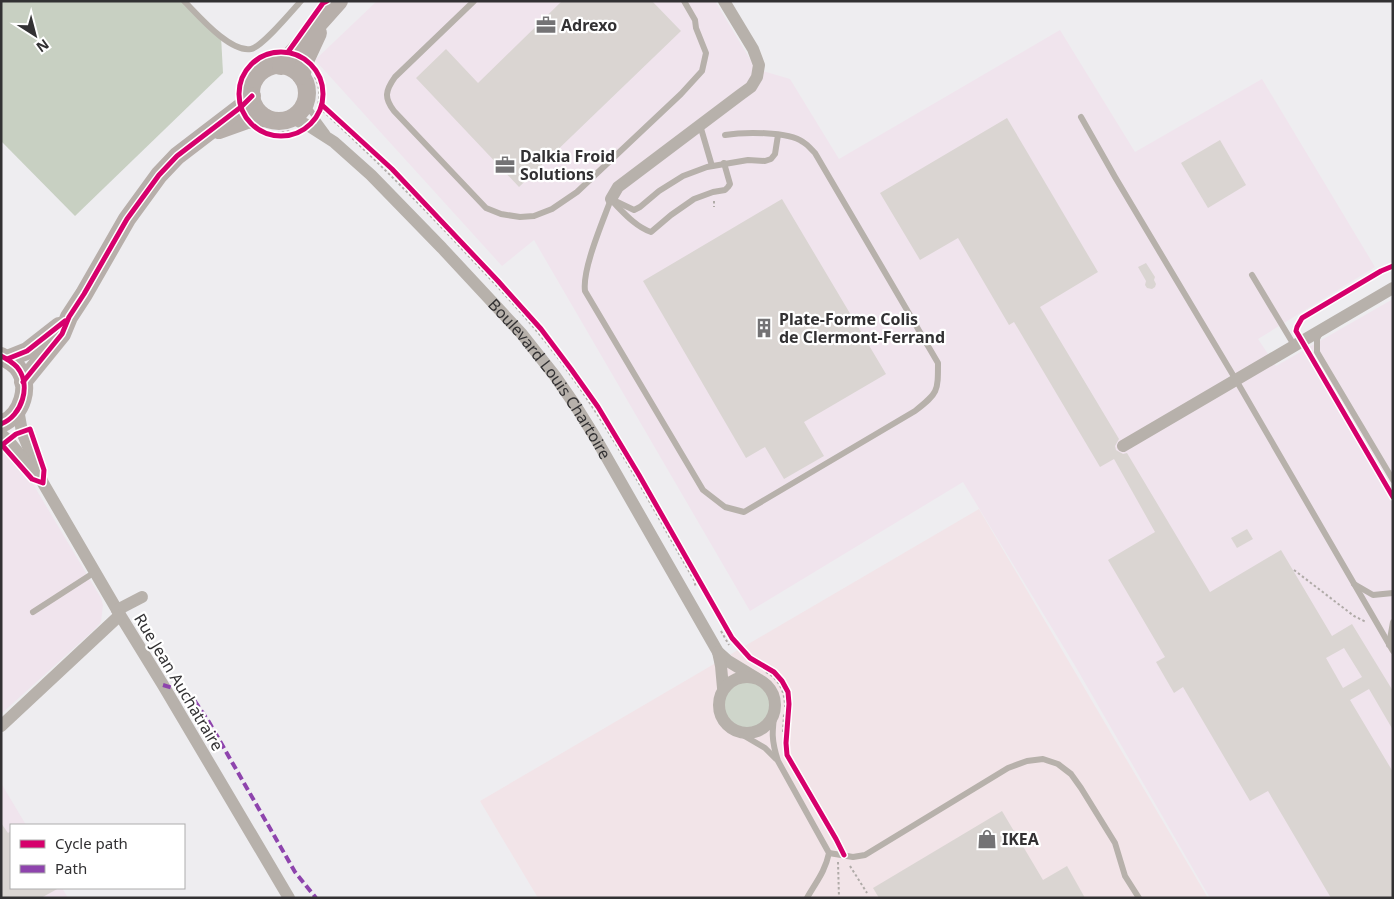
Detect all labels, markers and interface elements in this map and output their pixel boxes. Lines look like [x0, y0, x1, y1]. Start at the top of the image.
north arrow [10, 10, 60, 60]
office icon: Adrexo [535, 14, 557, 36]
place label: Adrexo [561, 14, 617, 36]
text: N [33, 35, 53, 57]
place label: Dalkia Froid Solutions [520, 145, 615, 185]
office icon: Dalkia Froid Solutions [494, 154, 516, 176]
street label: Boulevard Louis Chartoire [483, 294, 616, 463]
place label: Plate-Forme Colis de Clermont-Ferrand [779, 308, 945, 348]
building icon: Plate-Forme Colis de Clermont-Ferrand [753, 317, 775, 339]
street label: Rue Jean Auchatraire [129, 609, 229, 755]
legend [10, 824, 185, 889]
shop icon: IKEA [976, 828, 998, 850]
place label: IKEA [1002, 828, 1040, 850]
text: Cycle path [55, 833, 128, 853]
text: Path [55, 858, 87, 878]

